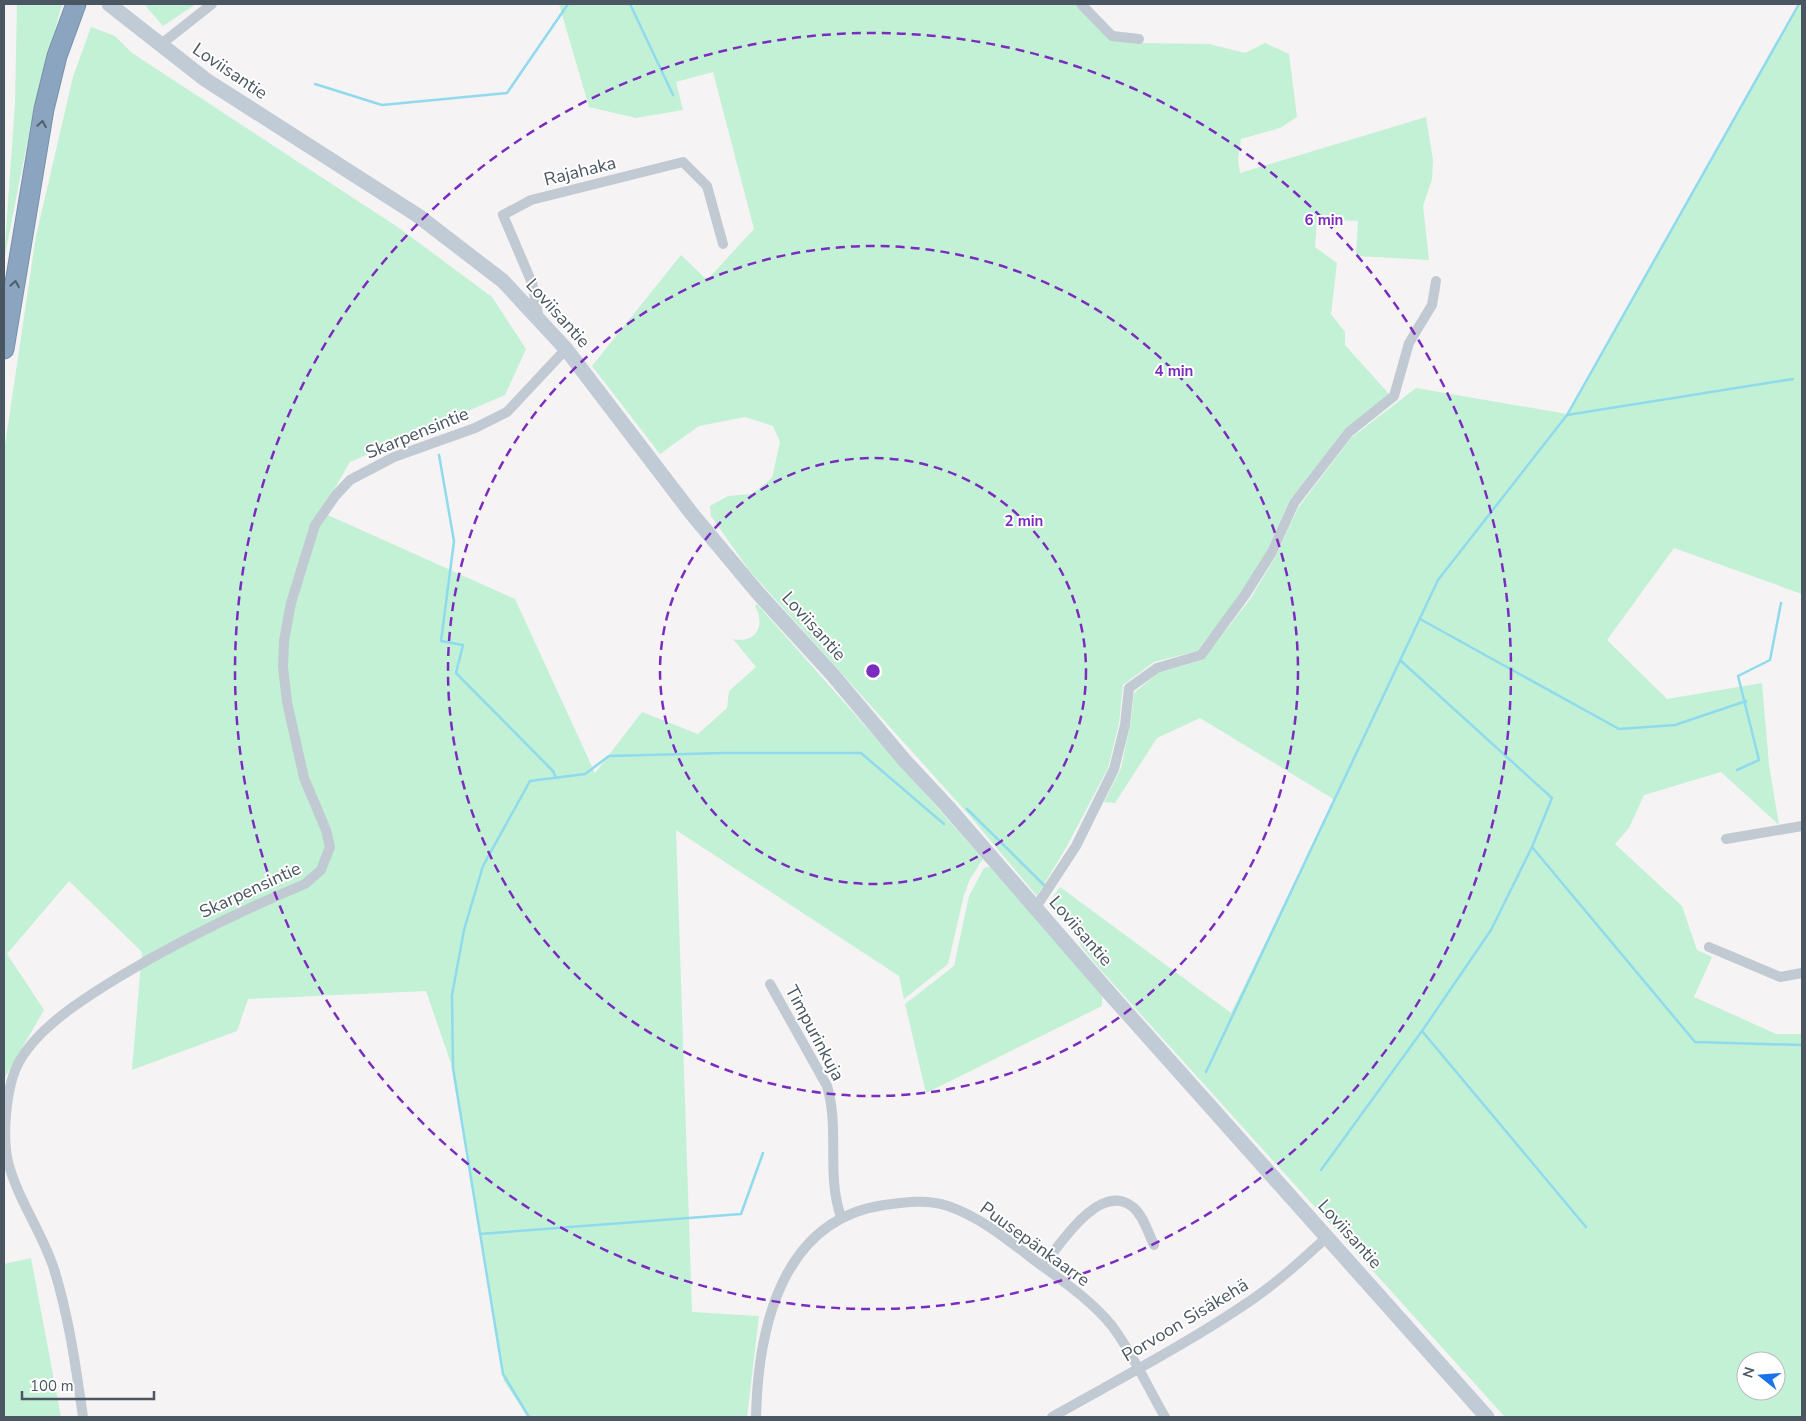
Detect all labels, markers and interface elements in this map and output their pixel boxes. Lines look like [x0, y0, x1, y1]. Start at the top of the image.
street label: Loviisantie [188, 37, 272, 105]
one-way arrow [36, 119, 46, 128]
street label: Rajahaka [541, 150, 619, 192]
text: 6 min [1305, 210, 1343, 230]
street label: Loviisantie [520, 273, 596, 353]
one-way arrow [9, 280, 19, 288]
text: 4 min [1155, 361, 1193, 381]
street label: Skarpensintie [362, 401, 472, 465]
text: 2 min [1005, 511, 1043, 531]
street label: Loviisantie [776, 586, 852, 666]
centre of rings [864, 662, 882, 680]
street label: Skarpensintie [195, 856, 305, 924]
street label: Loviisantie [1044, 891, 1118, 971]
street label: Timpurinkuja [780, 981, 850, 1085]
street label: Loviisantie [1312, 1194, 1388, 1274]
street label: Puusepänkaarre [975, 1196, 1095, 1292]
street label: Porvoon Sisäkehä [1117, 1273, 1253, 1367]
north arrow [1736, 1351, 1786, 1401]
text: N [1738, 1365, 1760, 1380]
scale bar [22, 1368, 155, 1400]
text: 100 m [30, 1376, 74, 1396]

